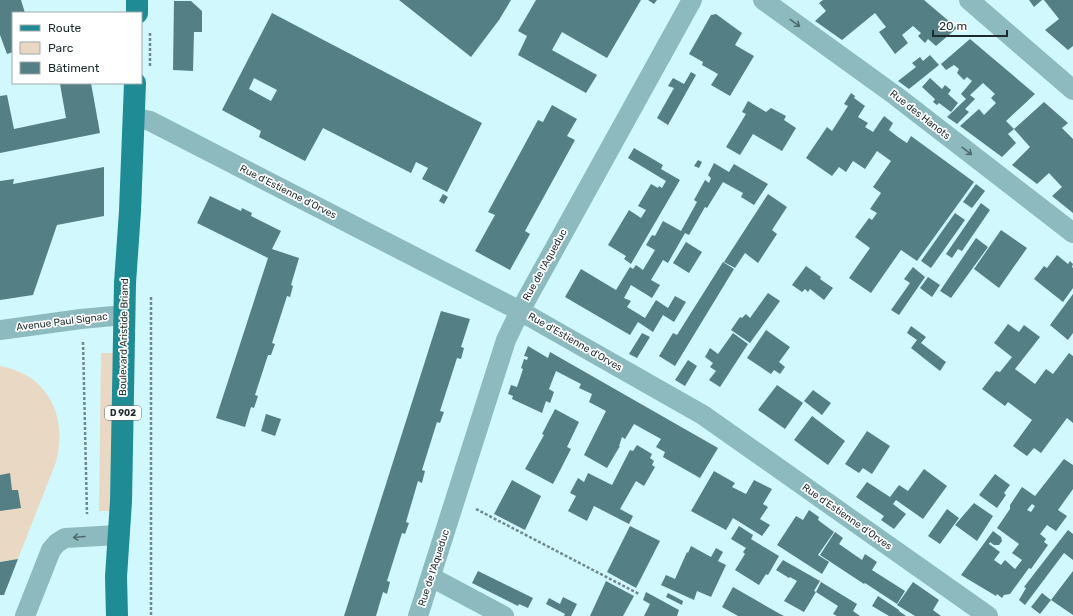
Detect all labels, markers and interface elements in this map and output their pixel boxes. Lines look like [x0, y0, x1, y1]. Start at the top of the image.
legend [12, 12, 142, 84]
scale bar [933, 12, 1007, 38]
one-way arrow [789, 19, 800, 27]
text: 20 m [939, 19, 967, 33]
text: Route [48, 21, 82, 35]
text: Parc [48, 41, 74, 55]
text: Bâtiment [48, 61, 100, 75]
street label: Rue des Hanots [887, 88, 953, 142]
one-way arrow [961, 146, 972, 155]
street label: Rue d'Estienne d'Orves [238, 162, 338, 222]
street label: Rue de l'Aqueduc [520, 227, 570, 303]
street label: Boulevard Aristide Briand [117, 278, 131, 396]
street label: Avenue Paul Signac [16, 310, 109, 334]
street label: Rue d'Estienne d'Orves [526, 310, 624, 374]
road number: D 902 [105, 406, 141, 420]
street label: Rue d'Estienne d'Orves [800, 481, 894, 553]
street label: Rue de l'Aqueduc [416, 528, 452, 608]
one-way arrow [73, 533, 86, 540]

